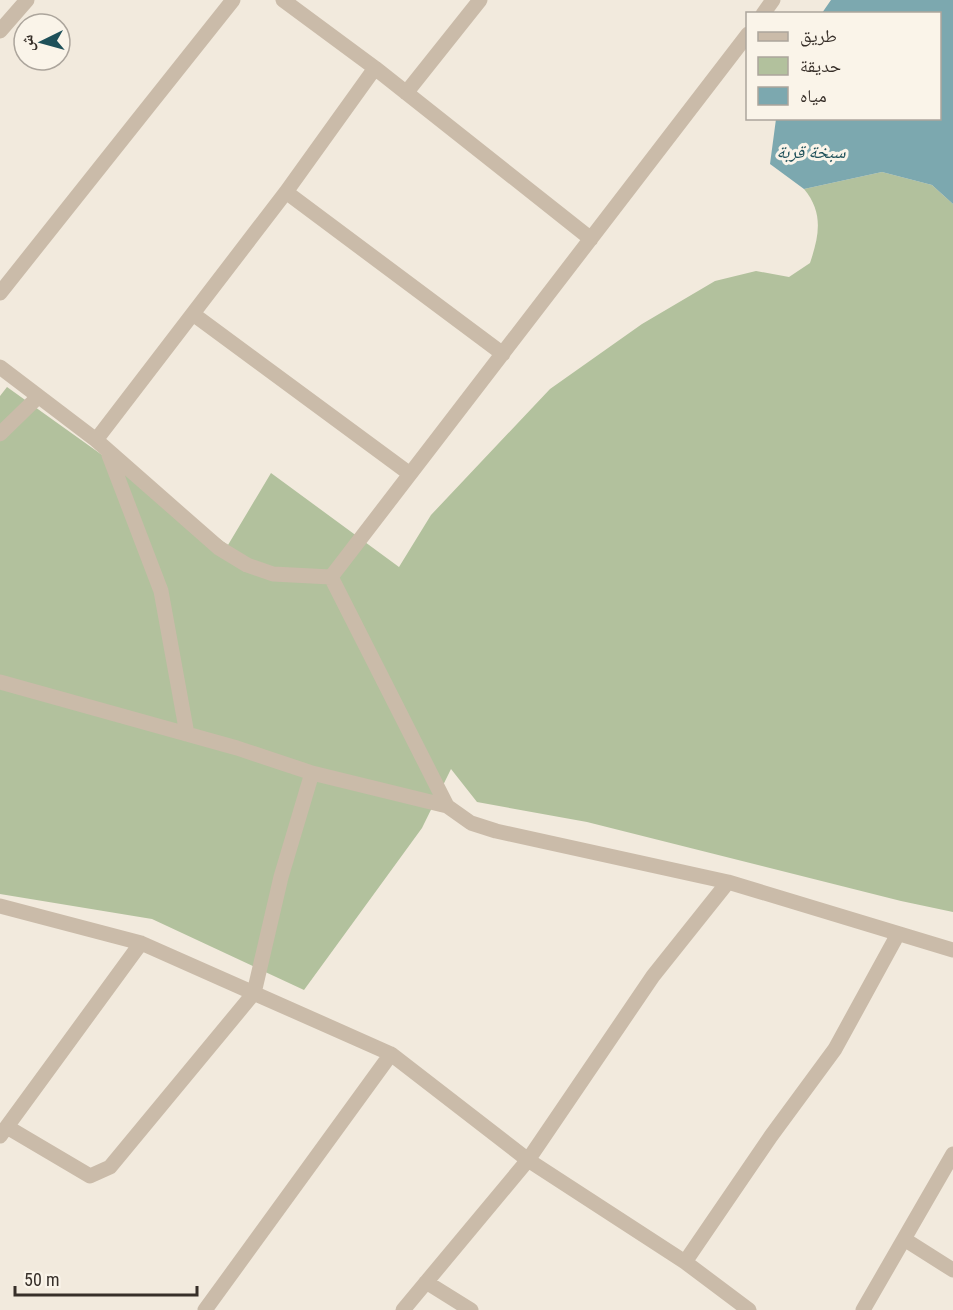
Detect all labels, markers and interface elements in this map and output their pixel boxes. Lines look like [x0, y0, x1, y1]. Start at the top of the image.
north arrow [12, 12, 72, 72]
legend [746, 12, 941, 120]
text: طريق [800, 25, 837, 47]
text: ش [17, 34, 38, 53]
text: حديقة [800, 55, 841, 76]
text: مياه [800, 85, 827, 106]
water label: سبخة قربة [776, 141, 846, 163]
scale bar [15, 1259, 196, 1297]
text: 50 m [24, 1269, 59, 1290]

